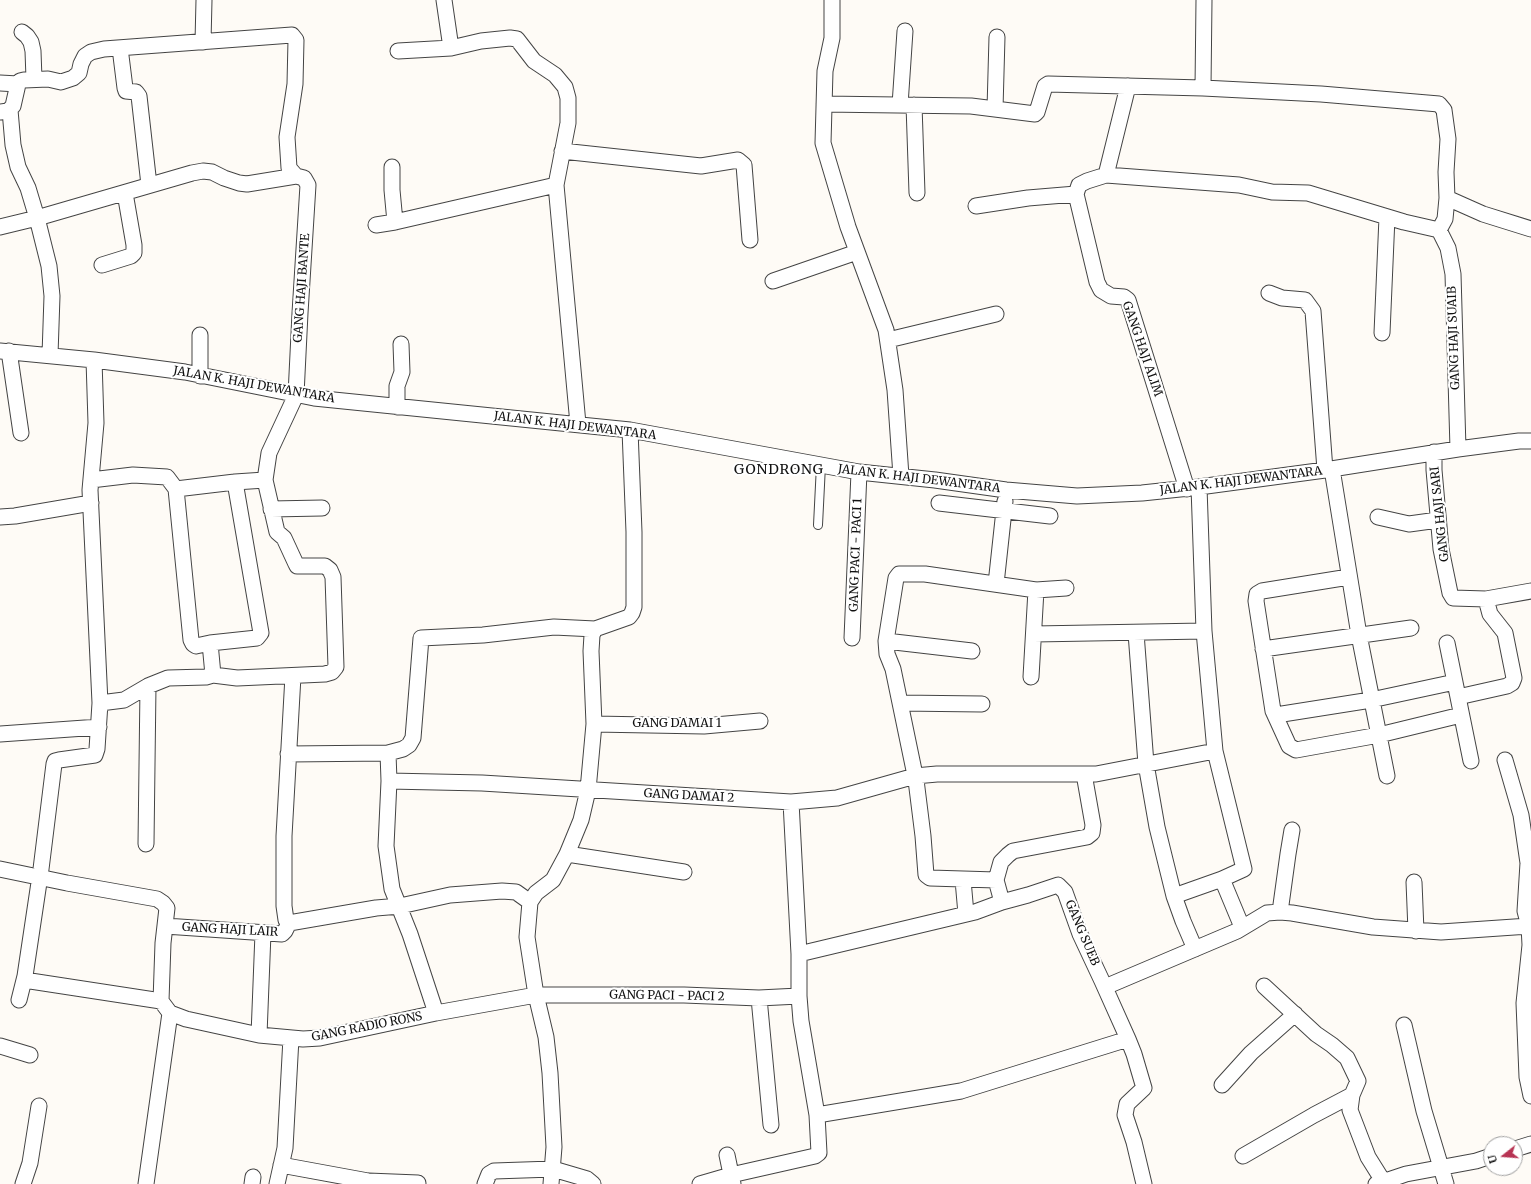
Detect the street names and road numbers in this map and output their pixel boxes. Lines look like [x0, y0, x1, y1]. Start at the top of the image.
street label: GANG HAJI BANTE [291, 233, 313, 343]
street label: GANG HAJI SUAIB [1445, 286, 1463, 390]
street label: GANG HAJI ALIM [1119, 300, 1165, 398]
street label: JALAN K. HAJI DEWANTARA [172, 364, 336, 406]
street label: JALAN K. HAJI DEWANTARA [493, 409, 657, 443]
street label: JALAN K. HAJI DEWANTARA [837, 462, 1001, 496]
street label: JALAN K. HAJI DEWANTARA [1159, 464, 1323, 498]
street label: GANG HAJI SARI [1428, 466, 1452, 562]
street label: GANG PACI - PACI 1 [847, 498, 865, 612]
street label: GANG DAMAI 1 [633, 717, 721, 731]
street label: GANG DAMAI 2 [643, 786, 735, 806]
street label: GANG SUEB [1062, 898, 1102, 968]
street label: GANG HAJI LAIR [181, 920, 279, 940]
street label: GANG PACI - PACI 2 [609, 988, 725, 1004]
street label: GANG RADIO RONS [310, 1009, 424, 1045]

